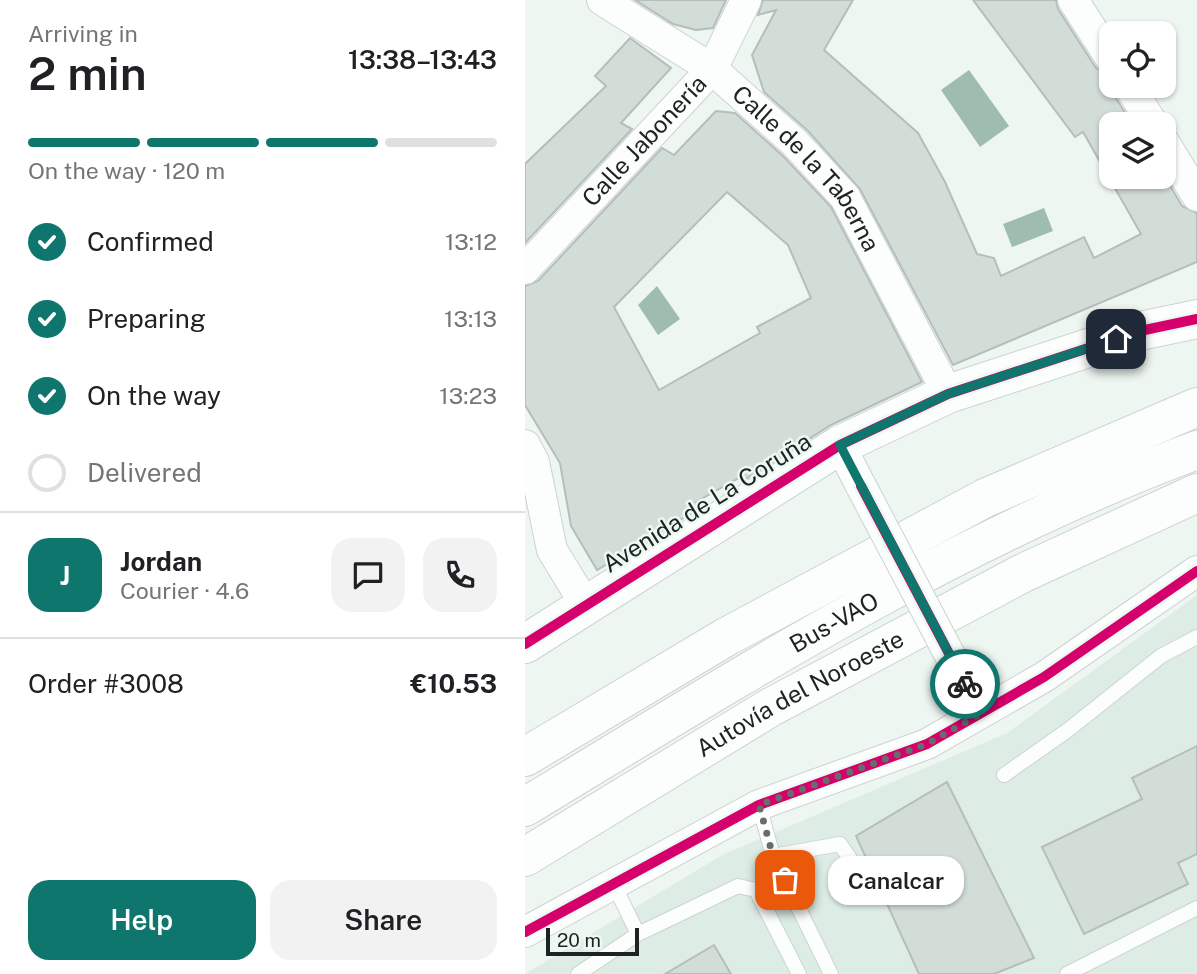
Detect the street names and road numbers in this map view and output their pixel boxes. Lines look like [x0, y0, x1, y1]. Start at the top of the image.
street label: Calle Jabonería [576, 69, 712, 212]
street label: Calle de la Taberna [727, 79, 886, 256]
street label: Avenida de La Coruña [597, 426, 816, 578]
street label: Bus-VAO [784, 586, 883, 658]
street label: Autovía del Noroeste [691, 624, 908, 762]

